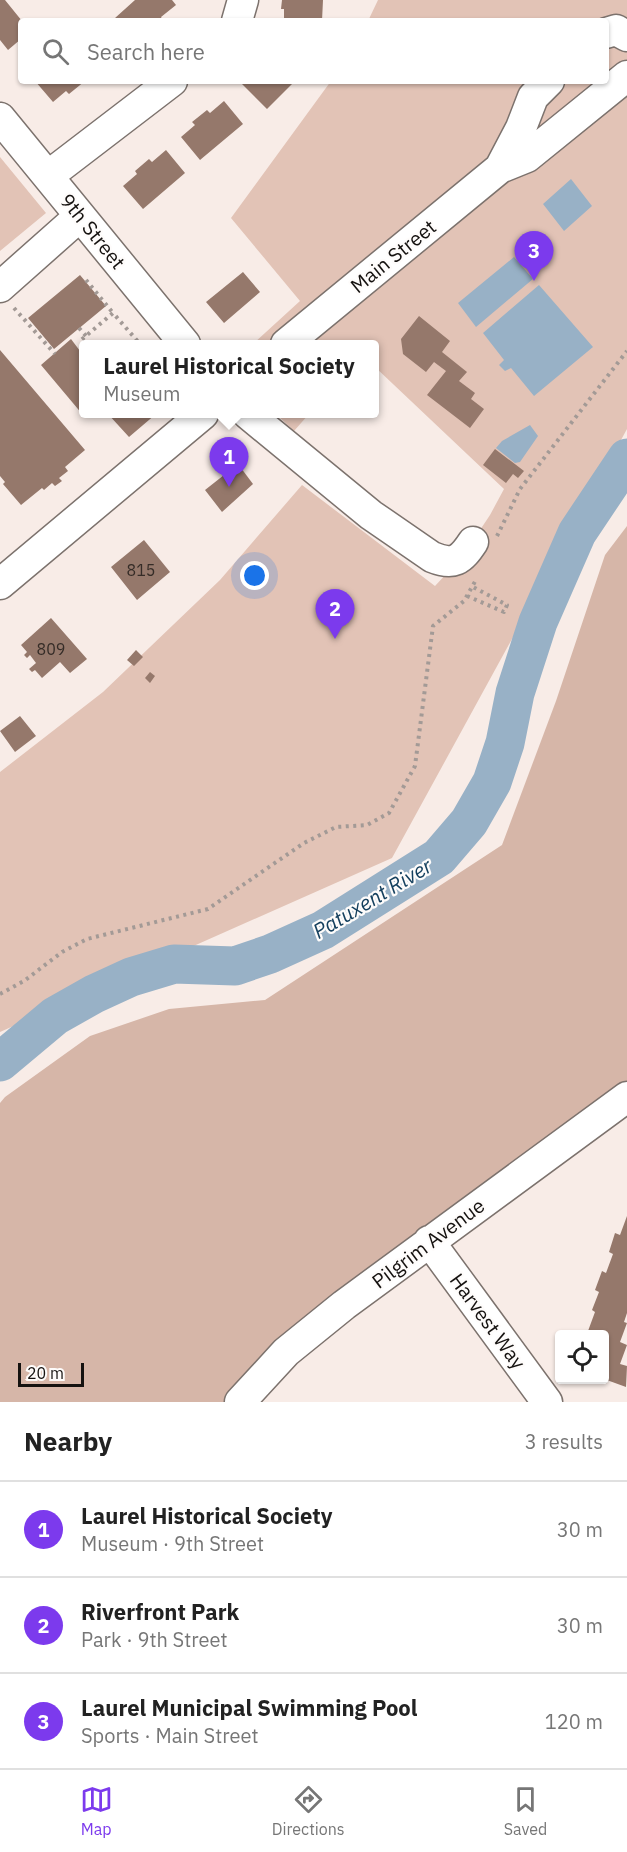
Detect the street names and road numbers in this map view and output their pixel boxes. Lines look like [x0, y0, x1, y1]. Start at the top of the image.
street label: 9th Street [54, 188, 132, 274]
street label: Main Street [345, 213, 441, 299]
street label: Pilgrim Avenue [366, 1192, 490, 1294]
street label: Harvest Way [444, 1268, 532, 1374]

